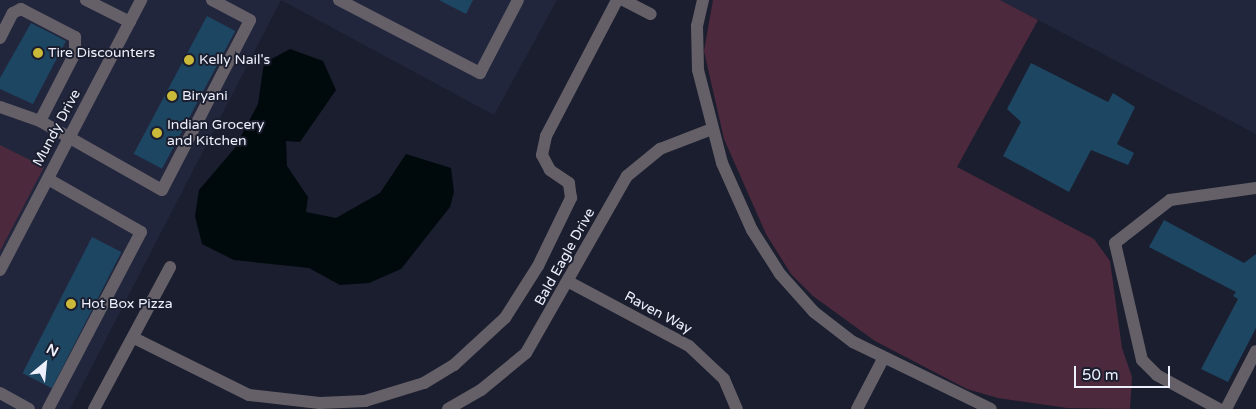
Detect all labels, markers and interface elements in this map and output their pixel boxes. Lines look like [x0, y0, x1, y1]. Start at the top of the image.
place label: Tire Discounters [48, 45, 155, 61]
marker: Tire Discounters [32, 47, 44, 59]
place label: Kelly Nail's [199, 52, 270, 68]
marker: Kelly Nail's [183, 54, 195, 66]
street label: Mundy Drive [30, 87, 84, 169]
place label: Biryani [182, 88, 228, 104]
marker: Biryani [166, 90, 178, 102]
place label: Indian Grocery and Kitchen [167, 117, 264, 150]
marker: Indian Grocery and Kitchen [151, 127, 163, 139]
street label: Bald Eagle Drive [531, 205, 599, 309]
street label: Raven Way [621, 288, 695, 338]
place label: Hot Box Pizza [81, 296, 173, 312]
marker: Hot Box Pizza [65, 298, 77, 310]
north arrow [20, 339, 70, 389]
text: N [43, 340, 61, 360]
scale bar [1076, 356, 1172, 388]
text: 50 m [1082, 366, 1119, 384]

